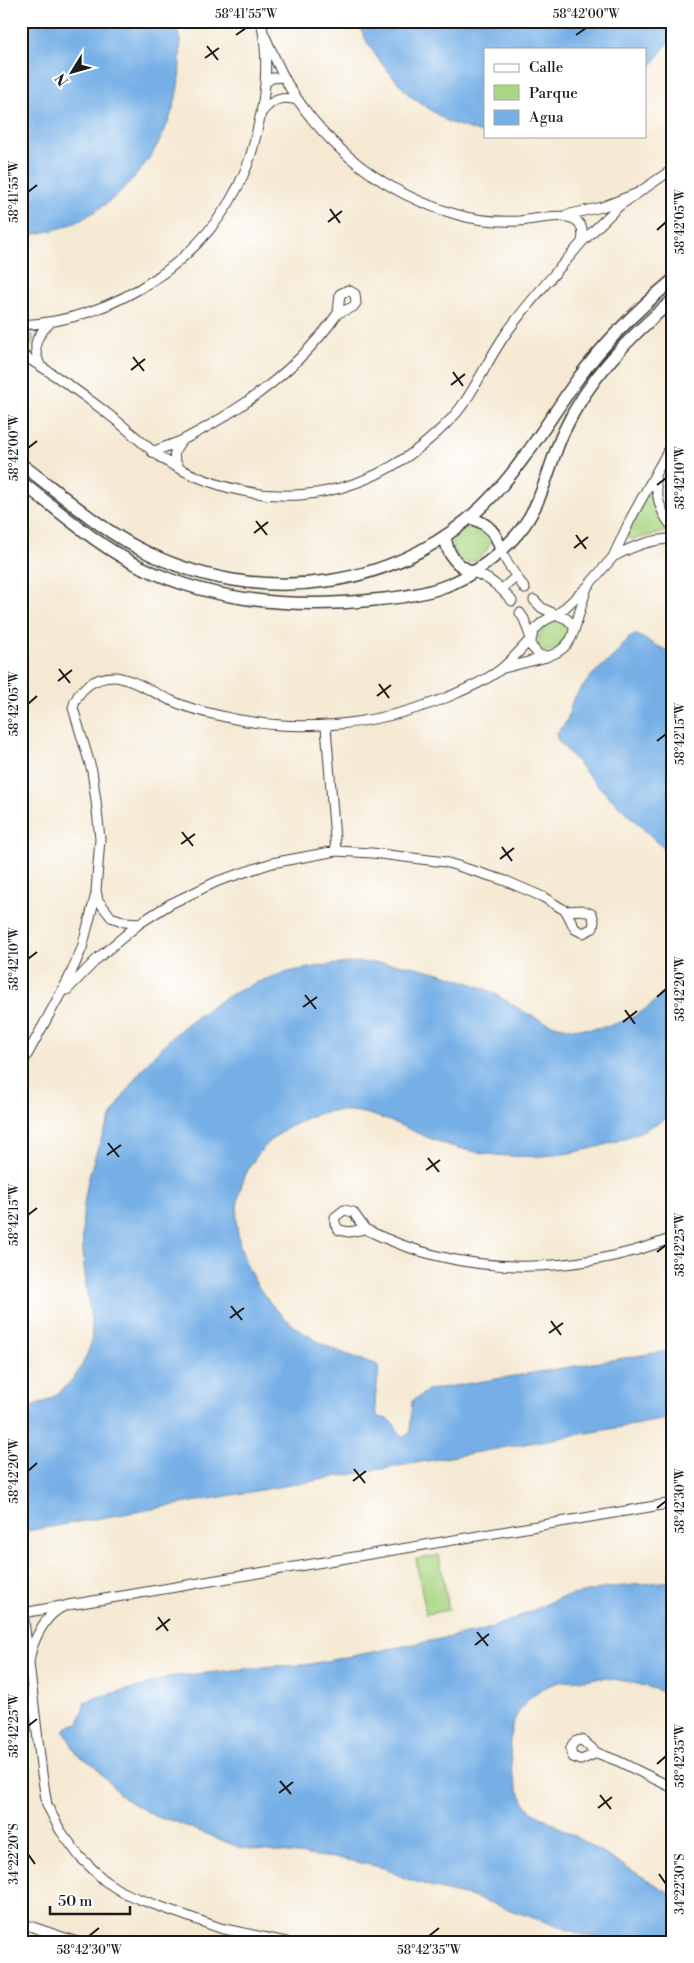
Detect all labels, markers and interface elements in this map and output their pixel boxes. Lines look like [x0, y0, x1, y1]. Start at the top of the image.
text: 58°41'55"W [215, 7, 278, 22]
text: 58°42'00"W [553, 7, 620, 22]
north arrow [48, 48, 98, 98]
legend [484, 48, 646, 138]
text: Calle [529, 58, 563, 77]
text: N [52, 69, 73, 89]
text: Parque [529, 84, 578, 103]
text: Agua [528, 108, 564, 127]
text: 58°41'55"W [7, 160, 22, 223]
text: 58°42'05"W [673, 188, 688, 255]
text: 58°42'00"W [7, 414, 22, 481]
text: 58°42'10"W [673, 445, 688, 510]
text: 58°42'05"W [7, 670, 22, 737]
text: 58°42'15"W [673, 702, 688, 765]
text: 58°42'10"W [7, 926, 22, 991]
text: 58°42'20"W [673, 955, 688, 1022]
text: 58°42'15"W [7, 1183, 22, 1246]
text: 58°42'25"W [673, 1212, 688, 1277]
text: 58°42'20"W [7, 1437, 22, 1504]
text: 58°42'30"W [673, 1467, 688, 1534]
text: 58°42'25"W [7, 1693, 22, 1758]
text: 58°42'35"W [673, 1723, 688, 1788]
text: 34°22'20"S [7, 1823, 22, 1885]
text: 34°22'30"S [673, 1853, 688, 1914]
scale bar [50, 1883, 130, 1915]
text: 50 m [58, 1892, 92, 1911]
text: 58°42'30"W [56, 1943, 123, 1958]
text: 58°42'35"W [397, 1943, 462, 1958]

